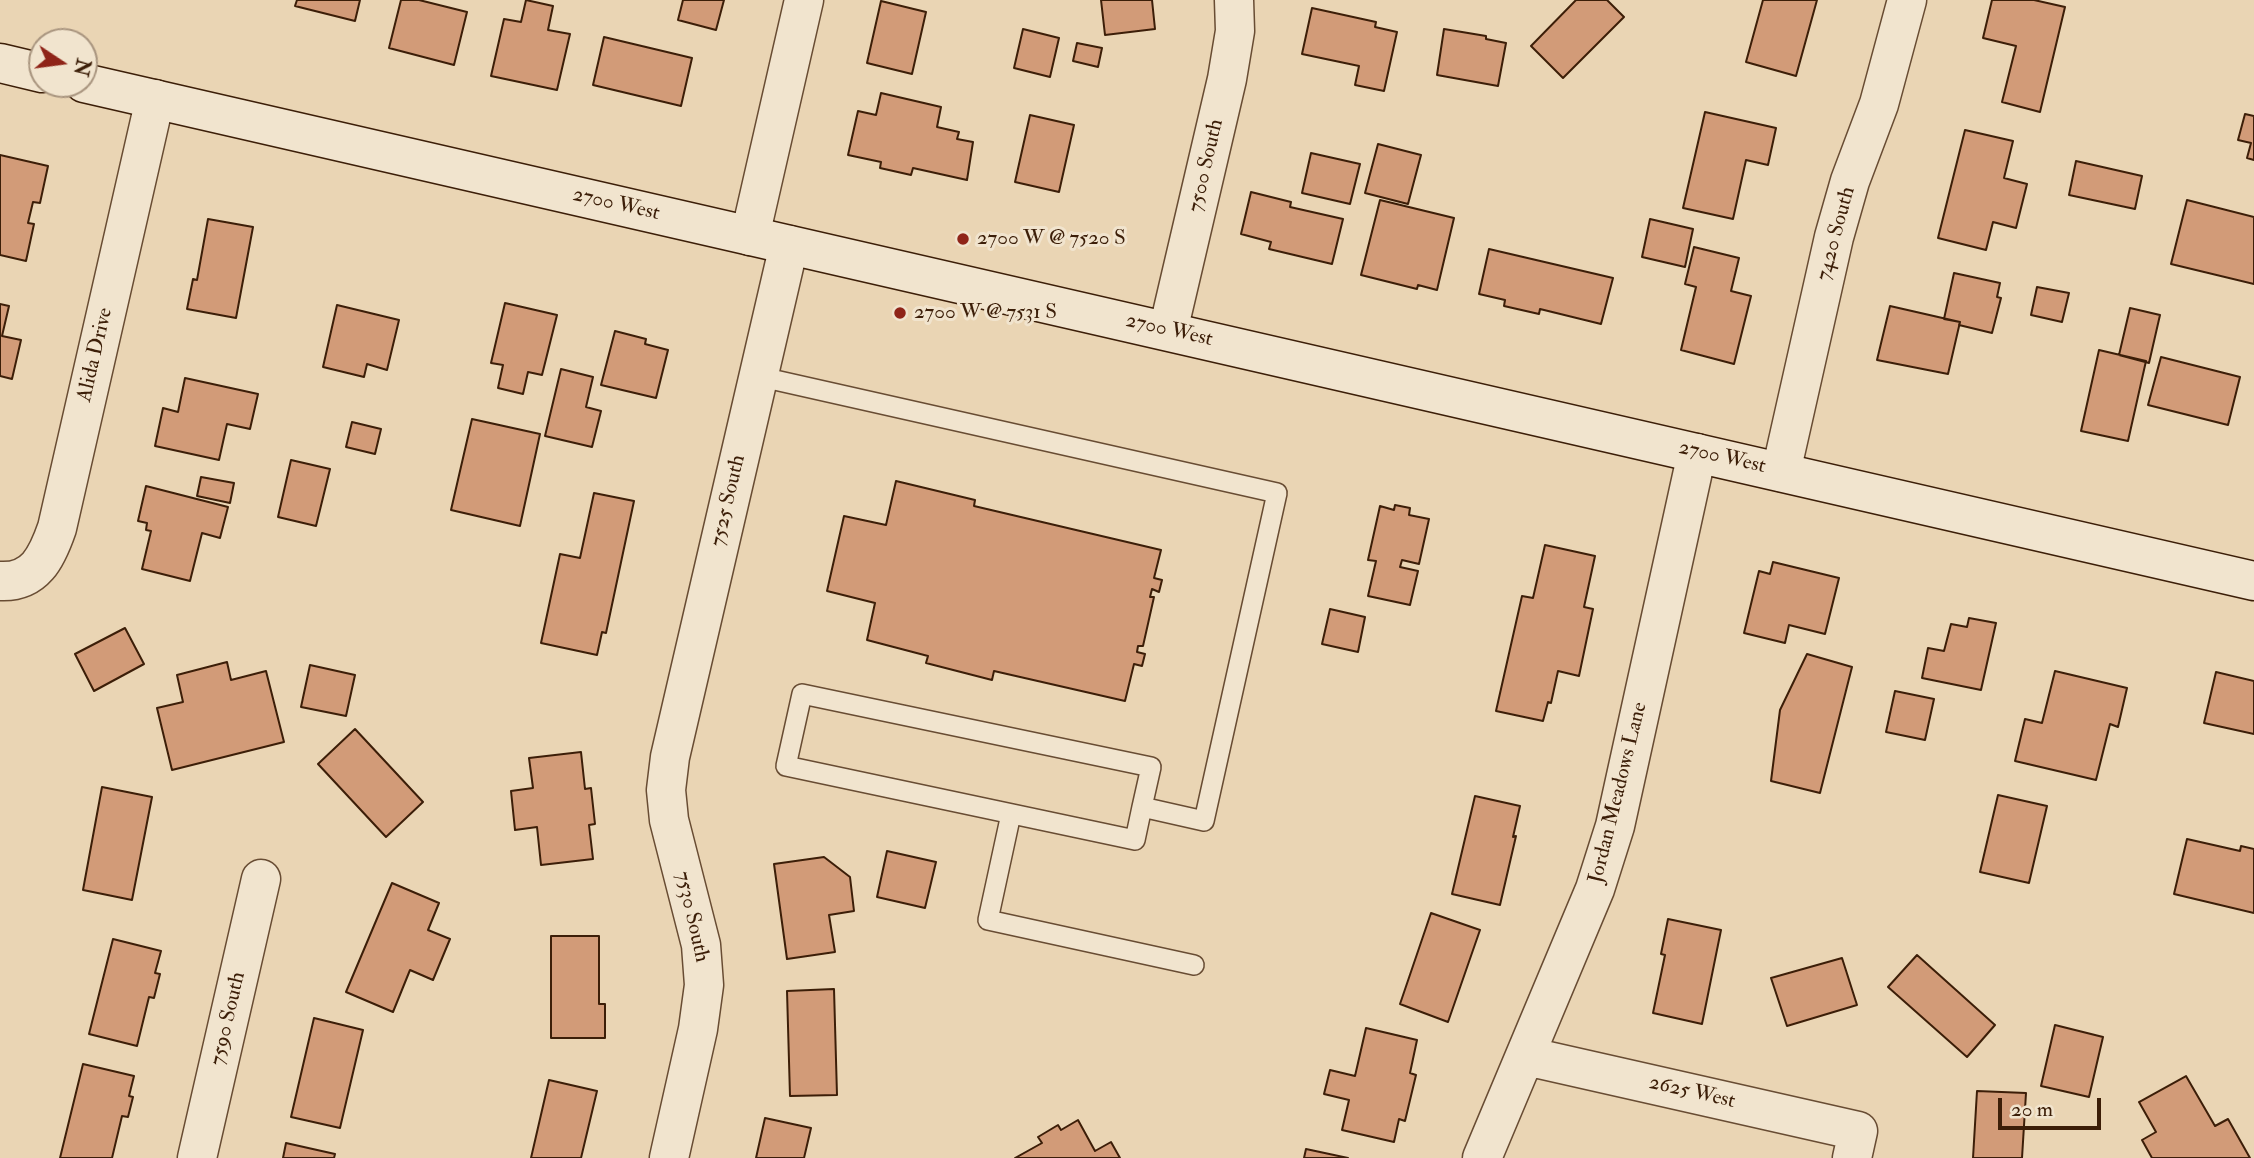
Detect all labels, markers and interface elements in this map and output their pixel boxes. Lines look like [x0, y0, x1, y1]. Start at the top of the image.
north arrow [28, 28, 98, 98]
text: N [68, 56, 95, 78]
street label: 7500 South [1184, 117, 1230, 215]
street label: 2700 West [570, 183, 662, 227]
street label: 7420 South [1812, 184, 1862, 284]
place label: 2700 W @ 7520 S [977, 226, 1126, 252]
marker: 2700 W @ 7520 S [955, 231, 971, 247]
place label: 2700 W @ 7531 S [914, 300, 1057, 326]
marker: 2700 W @ 7531 S [892, 305, 908, 321]
street label: Alida Drive [73, 306, 119, 404]
street label: 2700 West [1123, 309, 1215, 353]
street label: 2700 West [1676, 436, 1768, 480]
street label: 7525 South [706, 453, 752, 549]
street label: Jordan Meadows Lane [1584, 700, 1654, 886]
street label: 7530 South [668, 869, 714, 965]
street label: 7590 South [206, 970, 252, 1068]
street label: 2625 West [1646, 1071, 1738, 1115]
scale bar [2002, 1084, 2105, 1128]
text: 20 m [2011, 1096, 2053, 1123]

